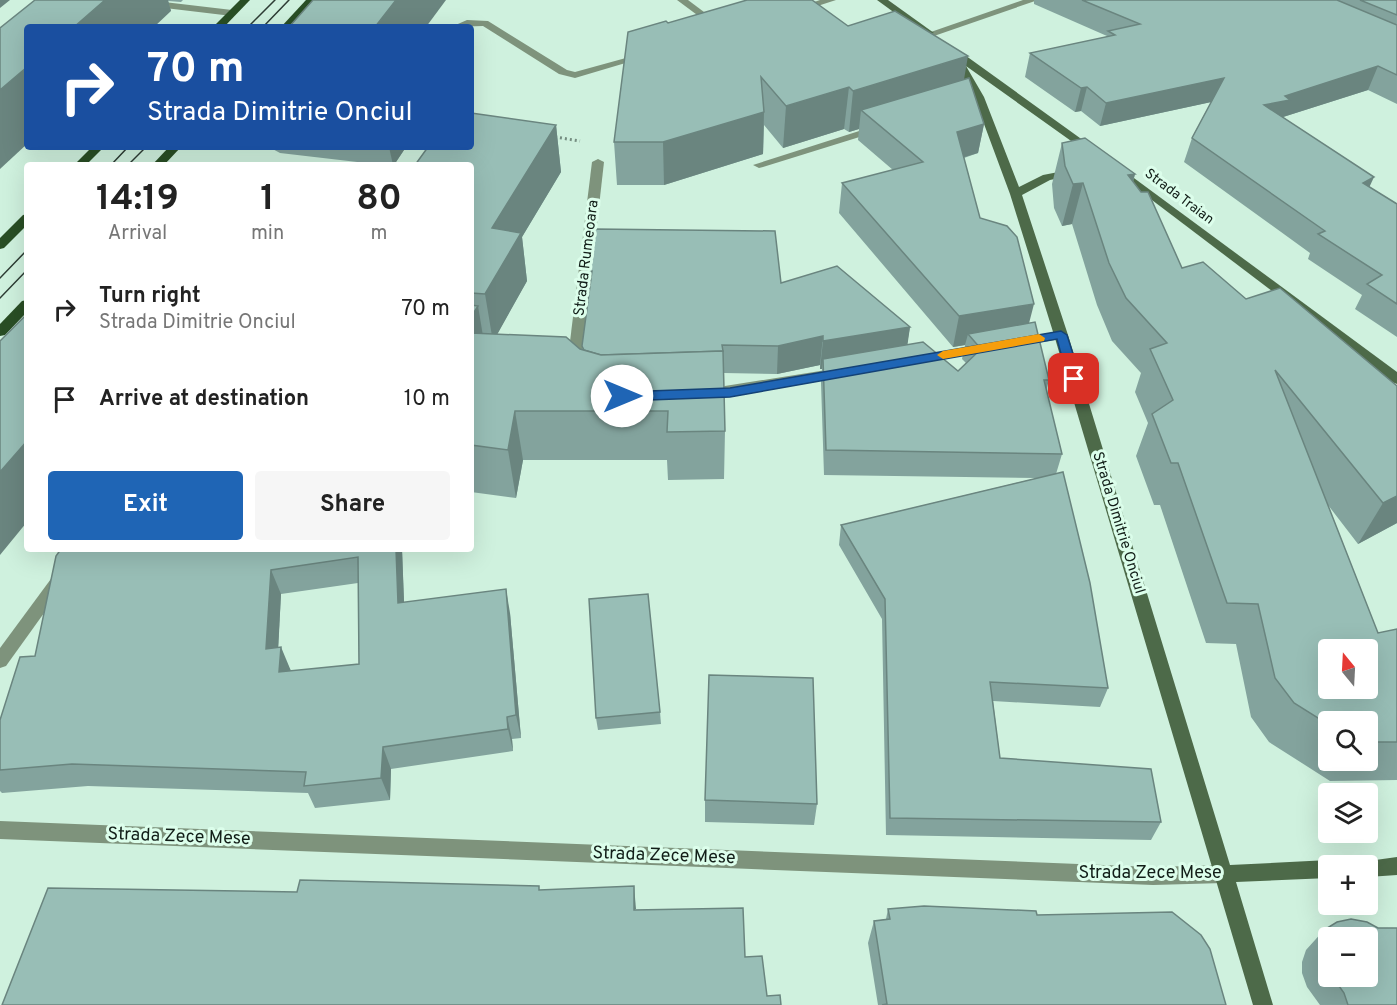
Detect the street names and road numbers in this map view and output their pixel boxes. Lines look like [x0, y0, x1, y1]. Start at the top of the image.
street label: Strada Traian [1141, 165, 1217, 229]
street label: Strada Rumeoara [570, 199, 604, 317]
street label: Strada Dimitrie Onciul [1087, 450, 1149, 596]
street label: Strada Zece Mese [107, 823, 251, 851]
street label: Strada Zece Mese [592, 842, 736, 870]
street label: Strada Zece Mese [1078, 862, 1222, 885]

